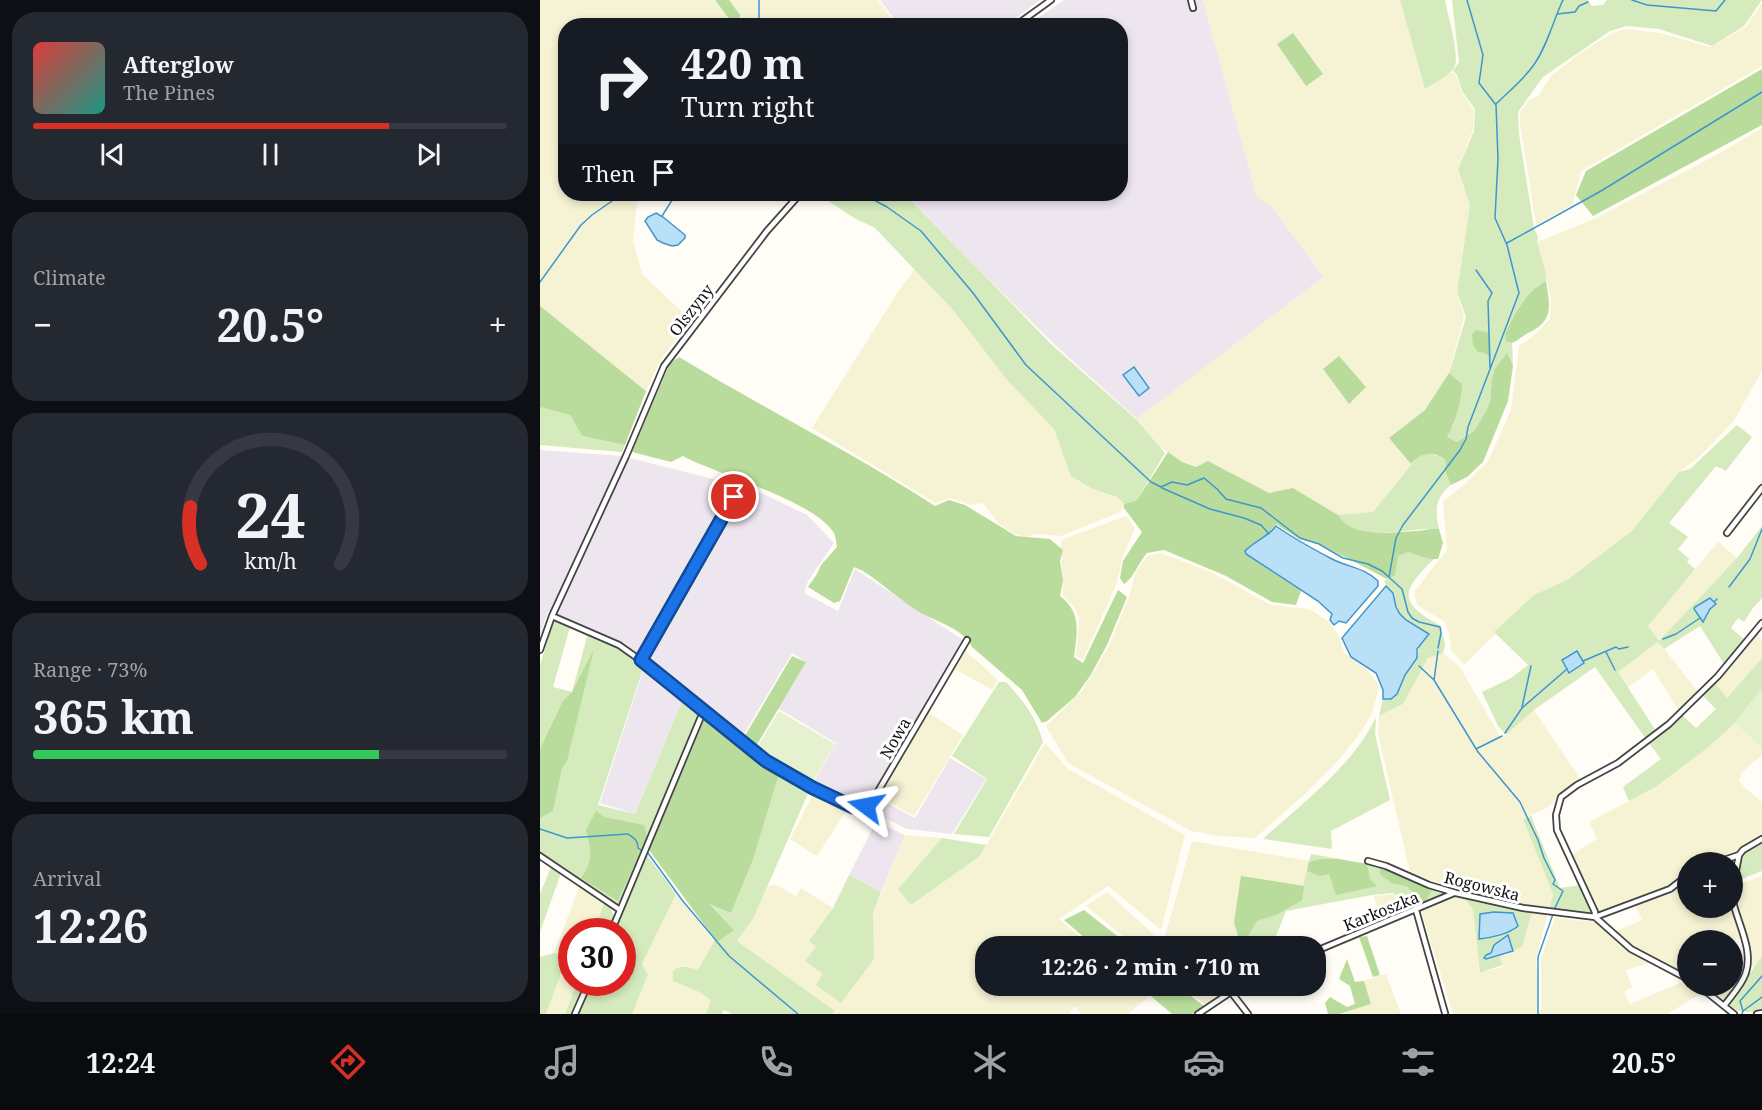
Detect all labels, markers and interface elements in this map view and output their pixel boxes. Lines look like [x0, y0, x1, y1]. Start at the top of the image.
text: 420 m [681, 34, 805, 91]
icon: right [582, 42, 660, 120]
text: Afterglow [123, 49, 234, 79]
text: The Pines [123, 79, 215, 106]
text: Turn right [681, 88, 814, 125]
icon: previous [96, 138, 129, 171]
icon: pause [254, 138, 287, 171]
icon: next [412, 138, 445, 171]
icon: arrive [647, 156, 680, 189]
text: Then [582, 158, 635, 188]
text: Climate [33, 264, 106, 291]
street label: Olszyny [664, 279, 719, 341]
text: 20.5° [217, 294, 324, 355]
text: − [33, 302, 52, 347]
text: + [489, 302, 507, 347]
text: 24 [235, 471, 305, 556]
pin [708, 471, 759, 522]
icon: arrive [717, 480, 750, 513]
text: km/h [244, 546, 297, 575]
text: Range · 73% [33, 656, 147, 683]
text: 365 km [33, 686, 194, 747]
street label: Nowa [874, 713, 916, 763]
position arrow [834, 774, 898, 838]
map controls [1677, 852, 1743, 996]
button: + [1677, 852, 1743, 918]
text: Arrival [33, 865, 101, 892]
street label: Rogowska [1442, 866, 1522, 906]
street label: Karkoszka [1340, 886, 1422, 936]
text: 12:26 [33, 895, 148, 956]
speed limit sign: 30 [558, 918, 636, 996]
button: − [1677, 930, 1743, 996]
text: 12:26 · 2 min · 710 m [1041, 951, 1260, 981]
icon: directions [327, 1041, 369, 1083]
icon: music [541, 1041, 583, 1083]
icon: phone [755, 1041, 797, 1083]
icon: climate [969, 1041, 1011, 1083]
icon: car [1183, 1041, 1225, 1083]
icon: filters [1397, 1041, 1439, 1083]
text: 12:24 [86, 1044, 155, 1081]
text: 20.5° [1611, 1044, 1676, 1081]

